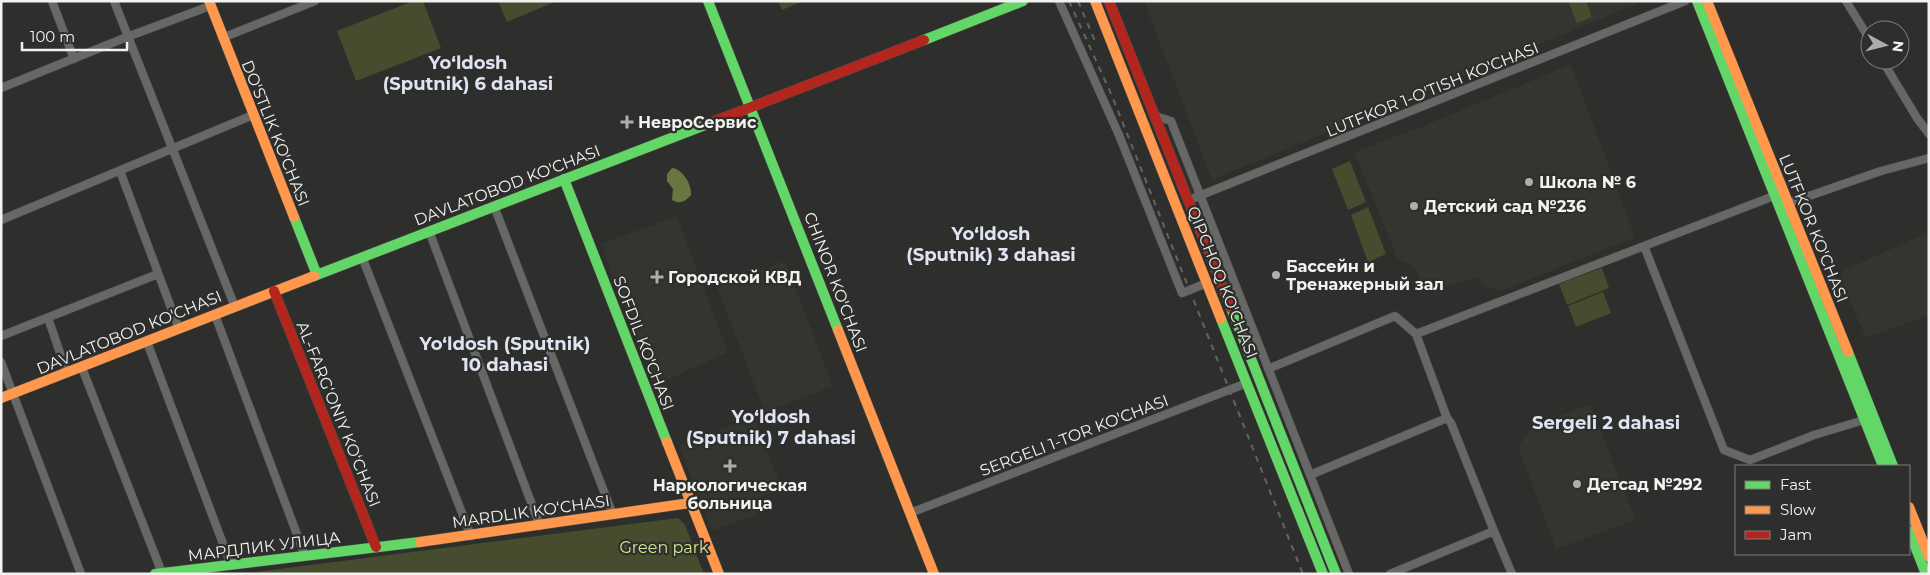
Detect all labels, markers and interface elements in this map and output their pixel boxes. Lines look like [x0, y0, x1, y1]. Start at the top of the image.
scale bar [22, 20, 128, 52]
north arrow [1860, 20, 1910, 70]
text: 100 m [30, 27, 75, 46]
street label: LUTFKOR 1-O'TISH KO'CHASI [1323, 38, 1541, 141]
text: N [1888, 40, 1908, 53]
district label: Yo‘ldosh (Sputnik) 6 dahasi [383, 52, 553, 95]
street label: DO'STLIK KO'CHASI [238, 57, 313, 209]
place label: НевроСервис [638, 113, 757, 132]
marker: НевроСервис [620, 115, 634, 129]
street label: DAVLATOBOD KO'CHASI [411, 141, 603, 230]
street label: LUTFKOR KO'CHASI [1775, 151, 1852, 305]
place label: Школа № 6 [1539, 173, 1636, 192]
marker: Школа № 6 [1523, 176, 1535, 188]
place label: Детский сад №236 [1424, 197, 1586, 216]
marker: Детский сад №236 [1408, 200, 1420, 212]
street label: QIPCHOQ KO'CHASI [1183, 203, 1262, 361]
street label: CHINOR KO'CHASI [800, 209, 871, 355]
district label: Yo‘ldosh (Sputnik) 3 dahasi [906, 223, 1076, 266]
place label: Бассейн и Тренажерный зал [1286, 257, 1444, 294]
place label: Городской КВД [668, 268, 801, 287]
marker: Бассейн и Тренажерный зал [1270, 269, 1282, 281]
marker: Городской КВД [650, 270, 664, 284]
street label: SOFDIL KO'CHASI [609, 273, 678, 413]
street label: DAVLATOBOD KO'CHASI [34, 287, 225, 378]
street label: AL-FARG‘ONIY KO‘CHASI [293, 319, 384, 510]
district label: Yo‘ldosh (Sputnik) 10 dahasi [419, 333, 590, 376]
street label: SERGELI 1-TOR KO'CHASI [977, 391, 1171, 480]
district label: Yo‘ldosh (Sputnik) 7 dahasi [686, 406, 856, 449]
district label: Sergeli 2 dahasi [1532, 412, 1680, 434]
marker: Наркологическая больница [723, 459, 737, 473]
legend [1735, 465, 1910, 555]
place label: Детсад №292 [1587, 475, 1702, 494]
text: Fast [1780, 475, 1811, 494]
place label: Наркологическая больница [653, 476, 807, 513]
marker: Детсад №292 [1571, 478, 1583, 490]
street label: MARDLIK KO‘CHASI [451, 491, 611, 532]
text: Slow [1780, 500, 1816, 519]
text: Jam [1779, 525, 1812, 544]
street label: МАРДЛИК УЛИЦА [187, 528, 341, 565]
park label: Green park [619, 538, 709, 557]

